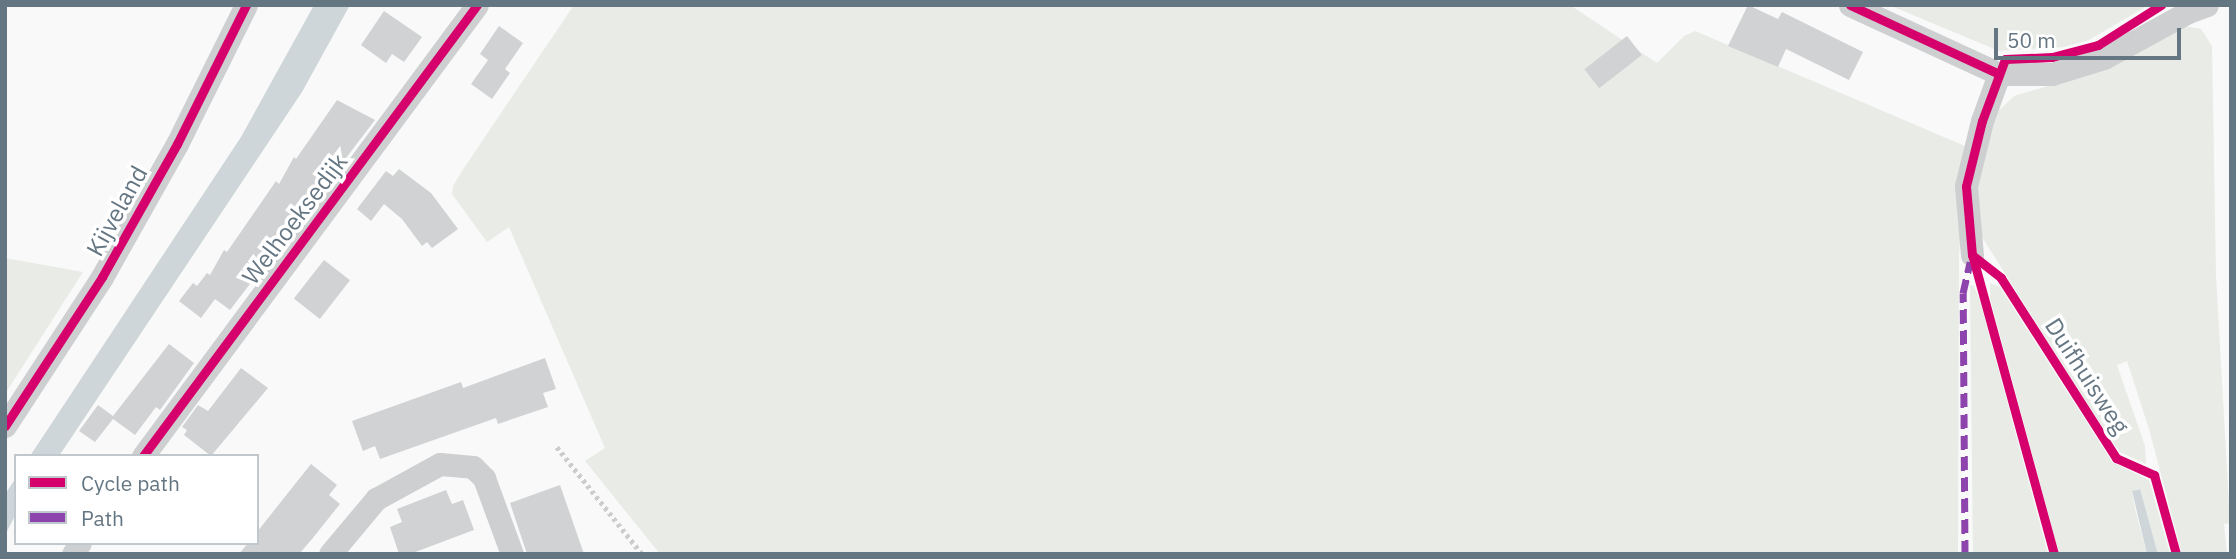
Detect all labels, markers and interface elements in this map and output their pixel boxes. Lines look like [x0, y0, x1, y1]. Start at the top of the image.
scale bar [1998, 14, 2185, 58]
text: 50 m [2007, 26, 2056, 54]
street label: Welhoeksedijk [236, 148, 354, 290]
street label: Kijveland [80, 161, 154, 261]
street label: Duifhuisweg [2039, 313, 2135, 439]
legend [14, 454, 259, 545]
text: Cycle path [81, 469, 180, 497]
text: Path [81, 504, 124, 532]

